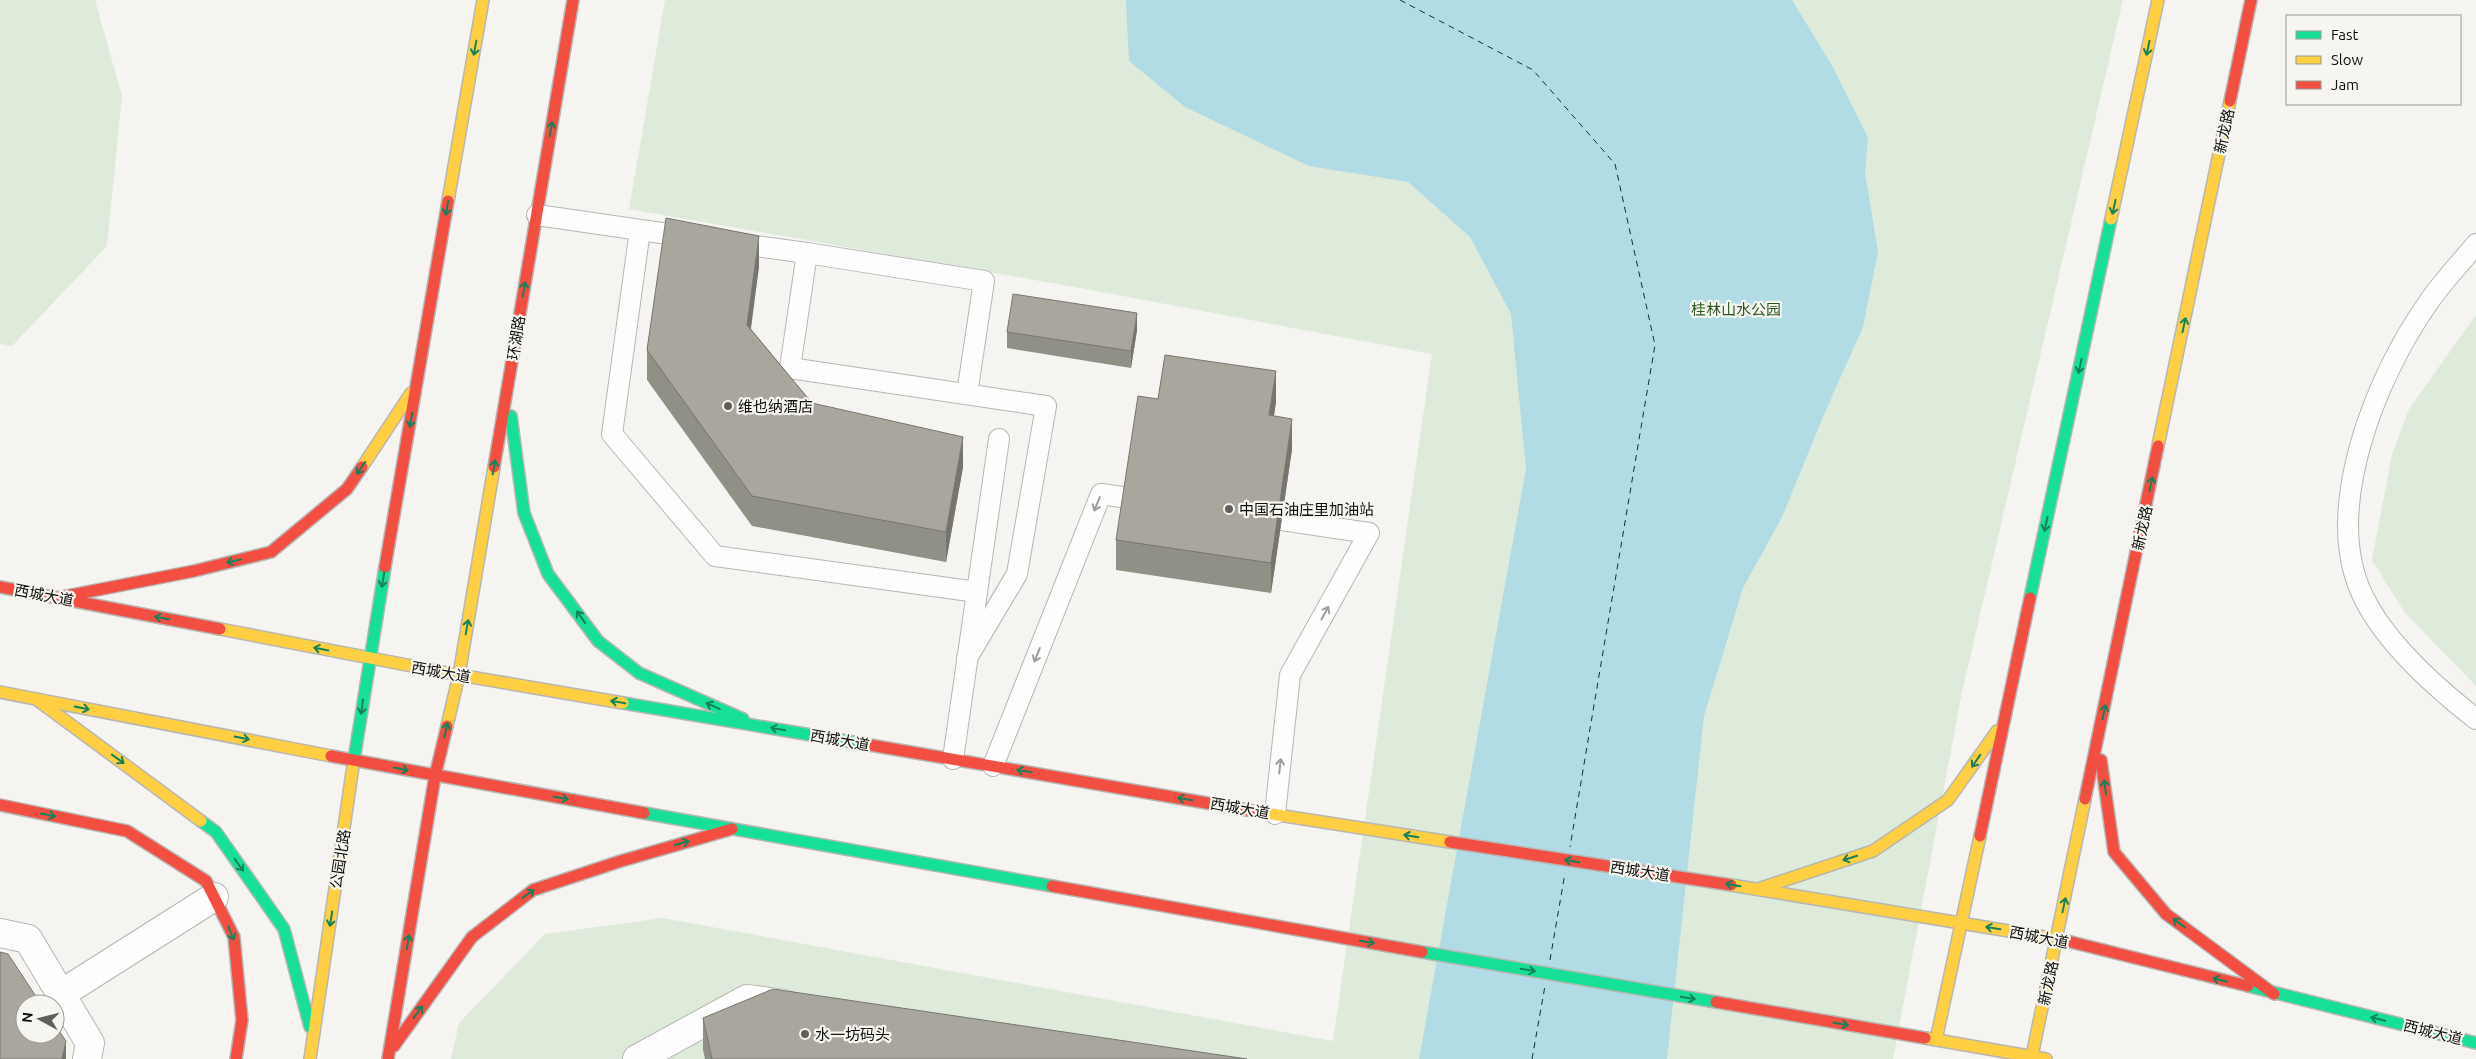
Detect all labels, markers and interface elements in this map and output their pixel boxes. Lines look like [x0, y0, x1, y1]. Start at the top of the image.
legend [2286, 15, 2461, 105]
text: Fast [2331, 26, 2359, 43]
one-way arrow [2143, 39, 2152, 55]
one-way arrow [470, 40, 480, 56]
text: Slow [2331, 51, 2364, 68]
text: Jam [2331, 76, 2359, 93]
street label: 新龙路 [2211, 107, 2237, 155]
one-way arrow [547, 122, 557, 138]
one-way arrow [2109, 198, 2118, 214]
one-way arrow [442, 200, 452, 216]
one-way arrow [520, 282, 530, 298]
park label: 桂林山水公园 [1691, 301, 1781, 318]
street label: 环湖路 [504, 314, 528, 362]
one-way arrow [2180, 317, 2189, 333]
one-way arrow [2075, 357, 2084, 373]
place label: 维也纳酒店 [738, 398, 813, 415]
marker: 维也纳酒店 [722, 400, 734, 412]
one-way arrow [405, 412, 415, 428]
one-way arrow [490, 459, 500, 475]
one-way arrow [356, 461, 366, 475]
one-way arrow [2147, 477, 2156, 493]
one-way arrow [1092, 496, 1101, 512]
place label: 中国石油庄里加油站 [1239, 501, 1374, 518]
marker: 中国石油庄里加油站 [1223, 503, 1235, 515]
street label: 新龙路 [2129, 504, 2155, 552]
one-way arrow [2041, 516, 2050, 532]
one-way arrow [226, 557, 242, 567]
one-way arrow [377, 572, 387, 588]
street label: 西城大道 [13, 581, 75, 609]
one-way arrow [1320, 605, 1330, 620]
one-way arrow [576, 610, 586, 624]
one-way arrow [154, 613, 170, 622]
one-way arrow [462, 620, 472, 636]
one-way arrow [313, 644, 329, 653]
one-way arrow [1032, 647, 1041, 663]
street label: 西城大道 [410, 658, 472, 686]
one-way arrow [610, 697, 626, 707]
one-way arrow [357, 698, 367, 714]
one-way arrow [706, 701, 721, 710]
one-way arrow [74, 703, 90, 713]
one-way arrow [2100, 704, 2109, 720]
one-way arrow [442, 723, 451, 739]
one-way arrow [770, 724, 786, 734]
street label: 西城大道 [809, 726, 871, 754]
one-way arrow [233, 734, 249, 744]
one-way arrow [111, 753, 124, 764]
one-way arrow [1971, 754, 1981, 768]
one-way arrow [1275, 758, 1285, 774]
one-way arrow [393, 765, 409, 775]
one-way arrow [1017, 766, 1033, 776]
one-way arrow [2100, 779, 2110, 795]
one-way arrow [1177, 793, 1193, 803]
one-way arrow [553, 794, 569, 804]
street label: 西城大道 [1209, 794, 1271, 822]
one-way arrow [39, 811, 55, 820]
street label: 公园北路 [327, 828, 353, 890]
one-way arrow [1404, 831, 1420, 841]
one-way arrow [674, 838, 690, 848]
one-way arrow [1843, 854, 1859, 863]
one-way arrow [1564, 855, 1580, 865]
one-way arrow [234, 858, 244, 872]
street label: 西城大道 [1609, 858, 1671, 884]
one-way arrow [1725, 880, 1741, 890]
one-way arrow [521, 889, 535, 899]
one-way arrow [2060, 898, 2069, 914]
one-way arrow [326, 911, 336, 927]
one-way arrow [2172, 918, 2186, 928]
one-way arrow [1986, 923, 2002, 933]
street label: 西城大道 [2008, 923, 2070, 951]
one-way arrow [227, 925, 236, 940]
one-way arrow [403, 934, 413, 950]
one-way arrow [1359, 938, 1375, 948]
street label: 新龙路 [2035, 959, 2061, 1007]
one-way arrow [1519, 965, 1535, 975]
one-way arrow [2212, 975, 2228, 984]
one-way arrow [1679, 993, 1695, 1003]
north arrow [15, 994, 65, 1044]
one-way arrow [413, 1005, 423, 1019]
text: N [19, 1011, 36, 1024]
one-way arrow [2370, 1014, 2386, 1023]
street label: 西城大道 [2402, 1016, 2464, 1048]
one-way arrow [1832, 1019, 1848, 1029]
place label: 水一坊码头 [815, 1026, 890, 1043]
marker: 水一坊码头 [799, 1028, 811, 1040]

